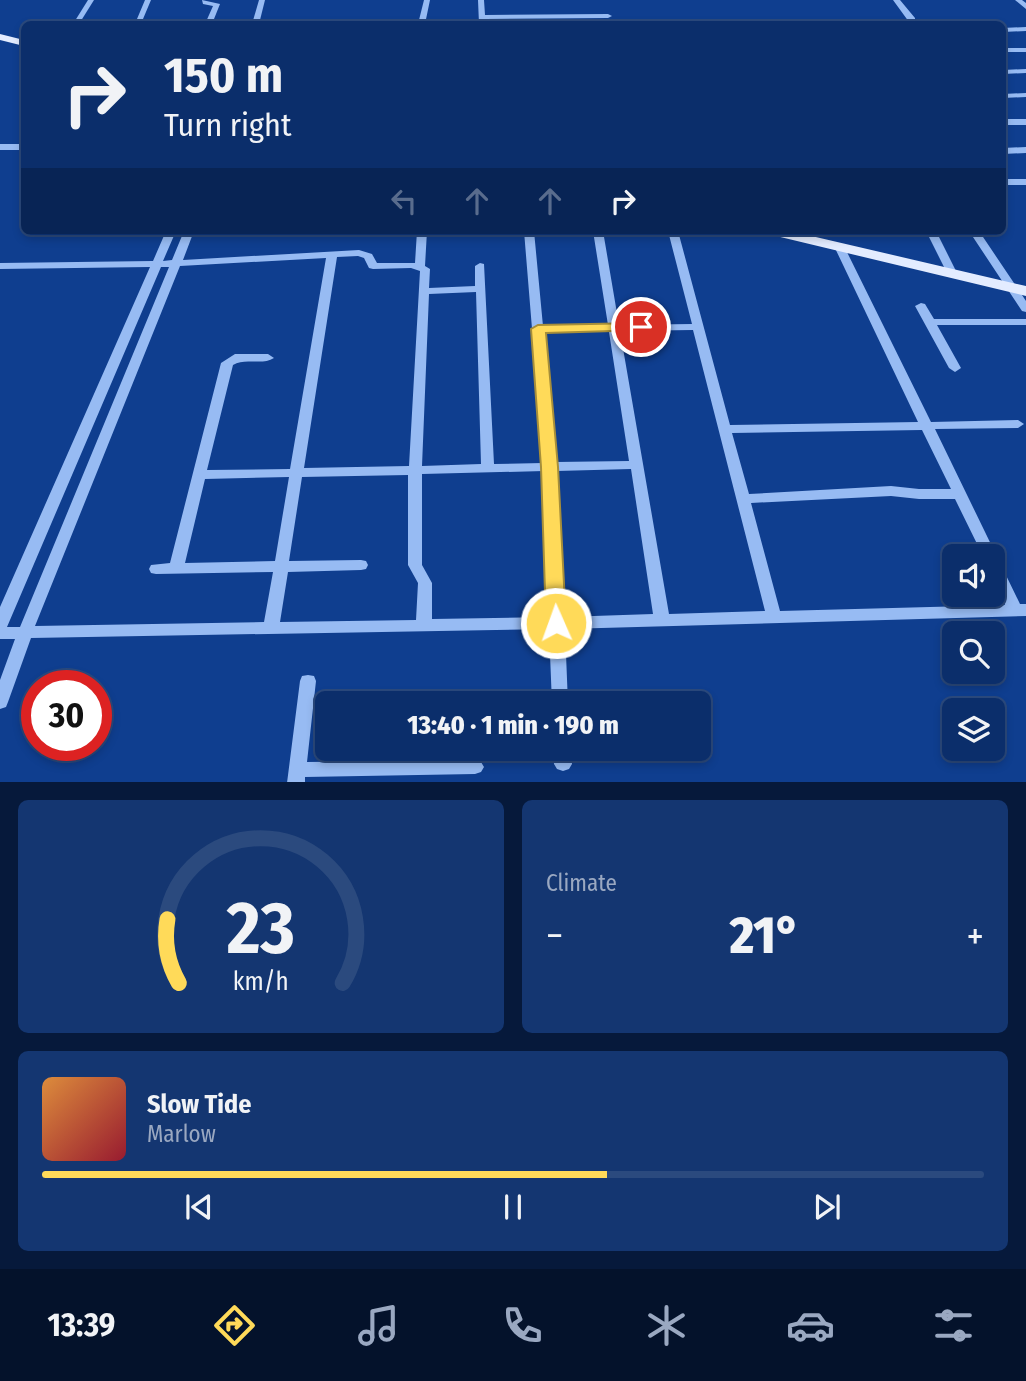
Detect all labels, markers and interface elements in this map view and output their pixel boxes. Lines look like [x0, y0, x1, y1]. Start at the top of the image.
text: 150 m [164, 46, 283, 105]
icon: right [49, 49, 140, 140]
text: Turn right [164, 106, 291, 144]
icon: left [385, 182, 423, 220]
icon: ahead [458, 182, 496, 220]
icon: ahead [531, 182, 569, 220]
icon: right [604, 182, 642, 220]
pin [611, 297, 671, 357]
icon: arrive [622, 308, 660, 346]
map controls [942, 544, 1005, 761]
button: sound [942, 544, 1005, 607]
position arrow [519, 586, 593, 660]
button: search [942, 621, 1005, 684]
speed limit sign: 30 [21, 670, 112, 761]
button: layers [942, 698, 1005, 761]
text: 13:40 · 1 min · 190 m [407, 710, 619, 741]
text: Climate [546, 869, 617, 897]
text: 23 [226, 885, 295, 972]
text: 21° [730, 904, 800, 967]
text: − [546, 913, 563, 959]
text: + [967, 913, 984, 959]
text: km/h [233, 966, 289, 996]
text: Slow Tide [147, 1089, 251, 1120]
text: Marlow [147, 1120, 216, 1148]
icon: previous [180, 1188, 218, 1226]
icon: pause [494, 1188, 532, 1226]
icon: next [808, 1188, 846, 1226]
icon: directions [210, 1301, 259, 1350]
icon: music [354, 1301, 403, 1350]
icon: phone [498, 1301, 547, 1350]
icon: climate [642, 1301, 691, 1350]
icon: car [786, 1301, 835, 1350]
icon: filters [929, 1301, 978, 1350]
text: 13:39 [47, 1306, 115, 1344]

